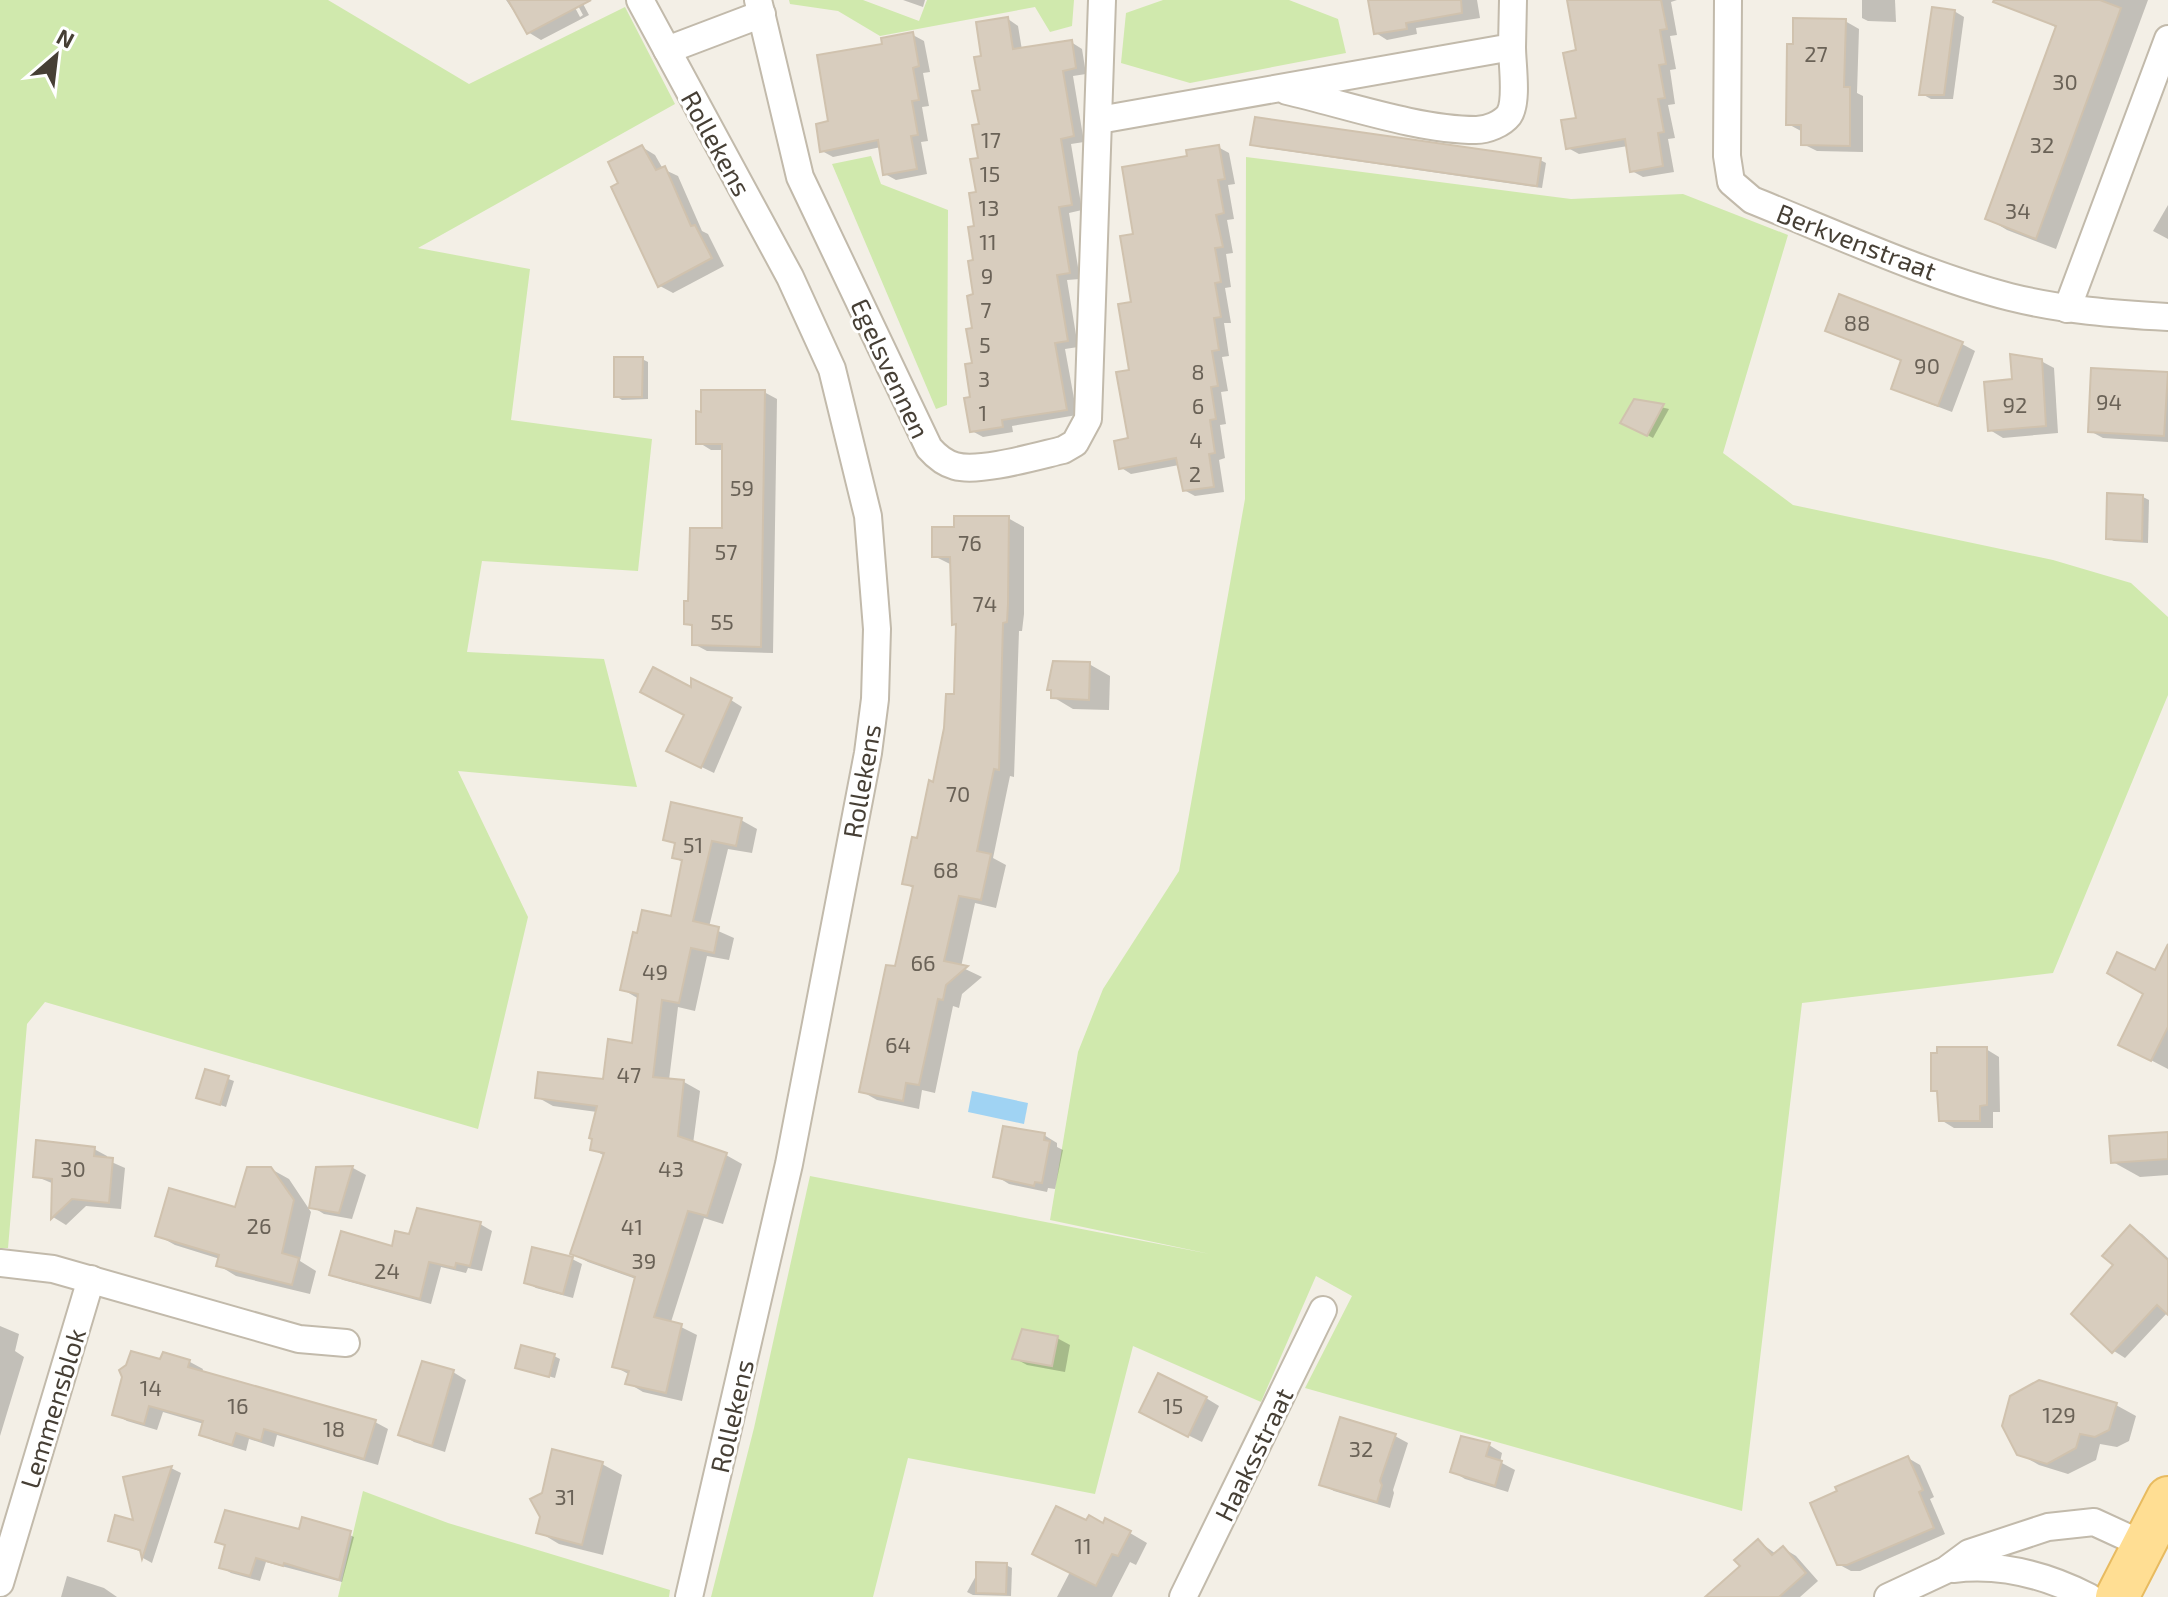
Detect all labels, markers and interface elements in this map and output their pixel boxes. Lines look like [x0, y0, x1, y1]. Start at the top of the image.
north arrow [16, 16, 96, 96]
text: N [53, 22, 79, 53]
house number: 27 [1804, 40, 1828, 66]
house number: 30 [2052, 68, 2078, 94]
street label: Rollekens [676, 85, 758, 201]
house number: 17 [981, 126, 1001, 152]
house number: 32 [2030, 131, 2054, 157]
house number: 15 [980, 160, 1000, 186]
house number: 13 [979, 194, 1000, 220]
street label: Berkvenstraat [1773, 196, 1941, 286]
house number: 34 [2005, 197, 2031, 223]
house number: 11 [979, 228, 997, 254]
house number: 9 [981, 262, 993, 288]
street label: Egelsvennen [845, 293, 937, 443]
house number: 7 [980, 296, 992, 322]
house number: 88 [1844, 309, 1870, 335]
house number: 5 [979, 331, 991, 357]
house number: 90 [1914, 352, 1940, 378]
house number: 8 [1191, 358, 1205, 384]
house number: 3 [978, 365, 990, 391]
house number: 94 [2096, 388, 2122, 414]
house number: 92 [2003, 391, 2027, 417]
house number: 6 [1192, 392, 1204, 418]
house number: 1 [979, 399, 987, 425]
house number: 4 [1189, 426, 1203, 452]
house number: 2 [1189, 460, 1201, 486]
house number: 59 [730, 474, 754, 500]
house number: 76 [958, 529, 982, 555]
house number: 57 [714, 538, 738, 564]
house number: 74 [973, 590, 997, 616]
house number: 55 [710, 608, 734, 634]
street label: Rollekens [836, 722, 886, 840]
house number: 70 [946, 780, 970, 806]
house number: 51 [683, 831, 703, 857]
house number: 68 [933, 856, 959, 882]
house number: 66 [910, 949, 936, 975]
house number: 49 [642, 958, 668, 984]
house number: 64 [885, 1031, 911, 1057]
house number: 47 [617, 1061, 641, 1087]
house number: 30 [60, 1155, 86, 1181]
house number: 43 [658, 1155, 684, 1181]
house number: 26 [247, 1212, 271, 1238]
house number: 41 [621, 1213, 643, 1239]
house number: 39 [632, 1247, 656, 1273]
house number: 24 [374, 1257, 400, 1283]
street label: Lemmensblok [13, 1324, 91, 1492]
street label: Rollekens [703, 1356, 759, 1476]
house number: 14 [140, 1374, 162, 1400]
street label: Haaksstraat [1207, 1382, 1299, 1526]
house number: 16 [227, 1392, 249, 1418]
house number: 15 [1163, 1392, 1183, 1418]
house number: 129 [2042, 1401, 2076, 1427]
house number: 18 [323, 1415, 345, 1441]
house number: 32 [1349, 1435, 1373, 1461]
house number: 31 [555, 1483, 576, 1509]
house number: 11 [1074, 1532, 1092, 1558]

